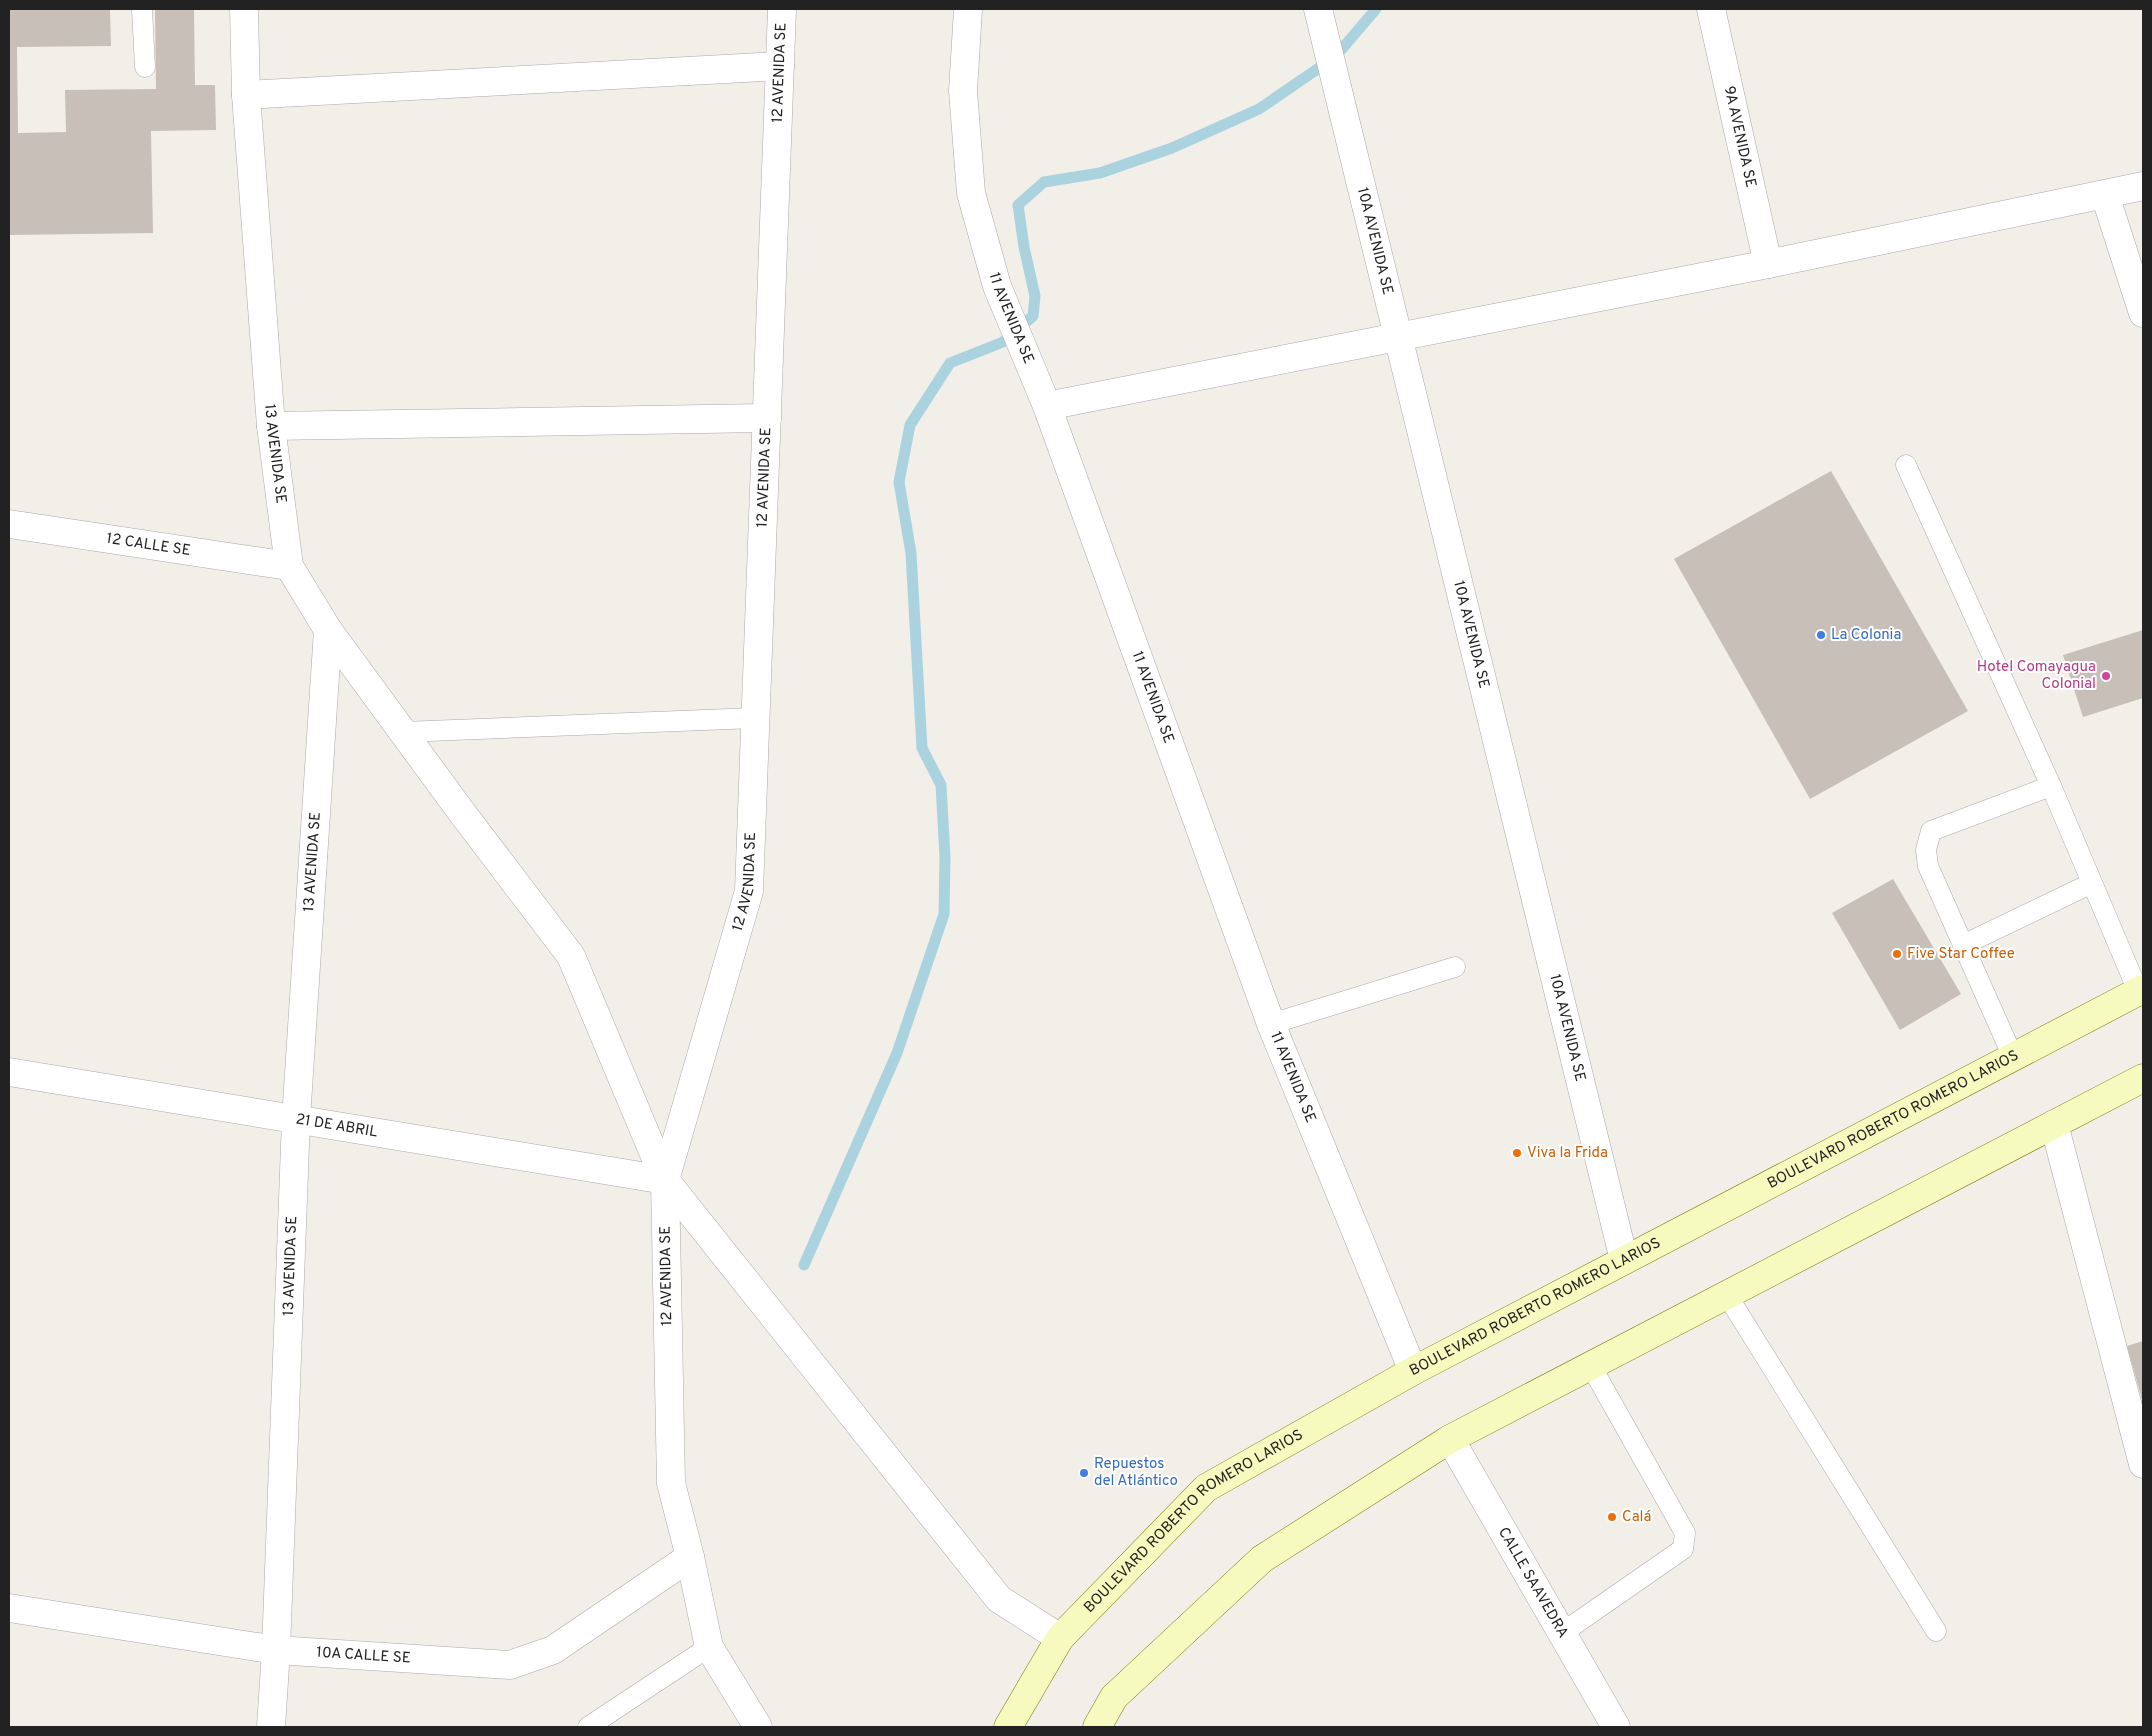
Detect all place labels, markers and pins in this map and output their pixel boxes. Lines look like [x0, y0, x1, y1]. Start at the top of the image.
place label: La Colonia [1831, 626, 1901, 645]
marker: La Colonia [1815, 629, 1827, 641]
place label: Hotel Comayagua Colonial [1977, 658, 2096, 694]
marker: Hotel Comayagua Colonial [2100, 670, 2112, 682]
place label: Five Star Coffee [1907, 945, 2015, 964]
marker: Five Star Coffee [1891, 948, 1903, 960]
place label: Viva la Frida [1527, 1144, 1608, 1163]
marker: Viva la Frida [1511, 1147, 1523, 1159]
place label: Repuestos del Atlántico [1094, 1455, 1178, 1491]
marker: Repuestos del Atlántico [1078, 1467, 1090, 1479]
place label: Calá [1622, 1508, 1652, 1527]
marker: Calá [1606, 1511, 1618, 1523]

